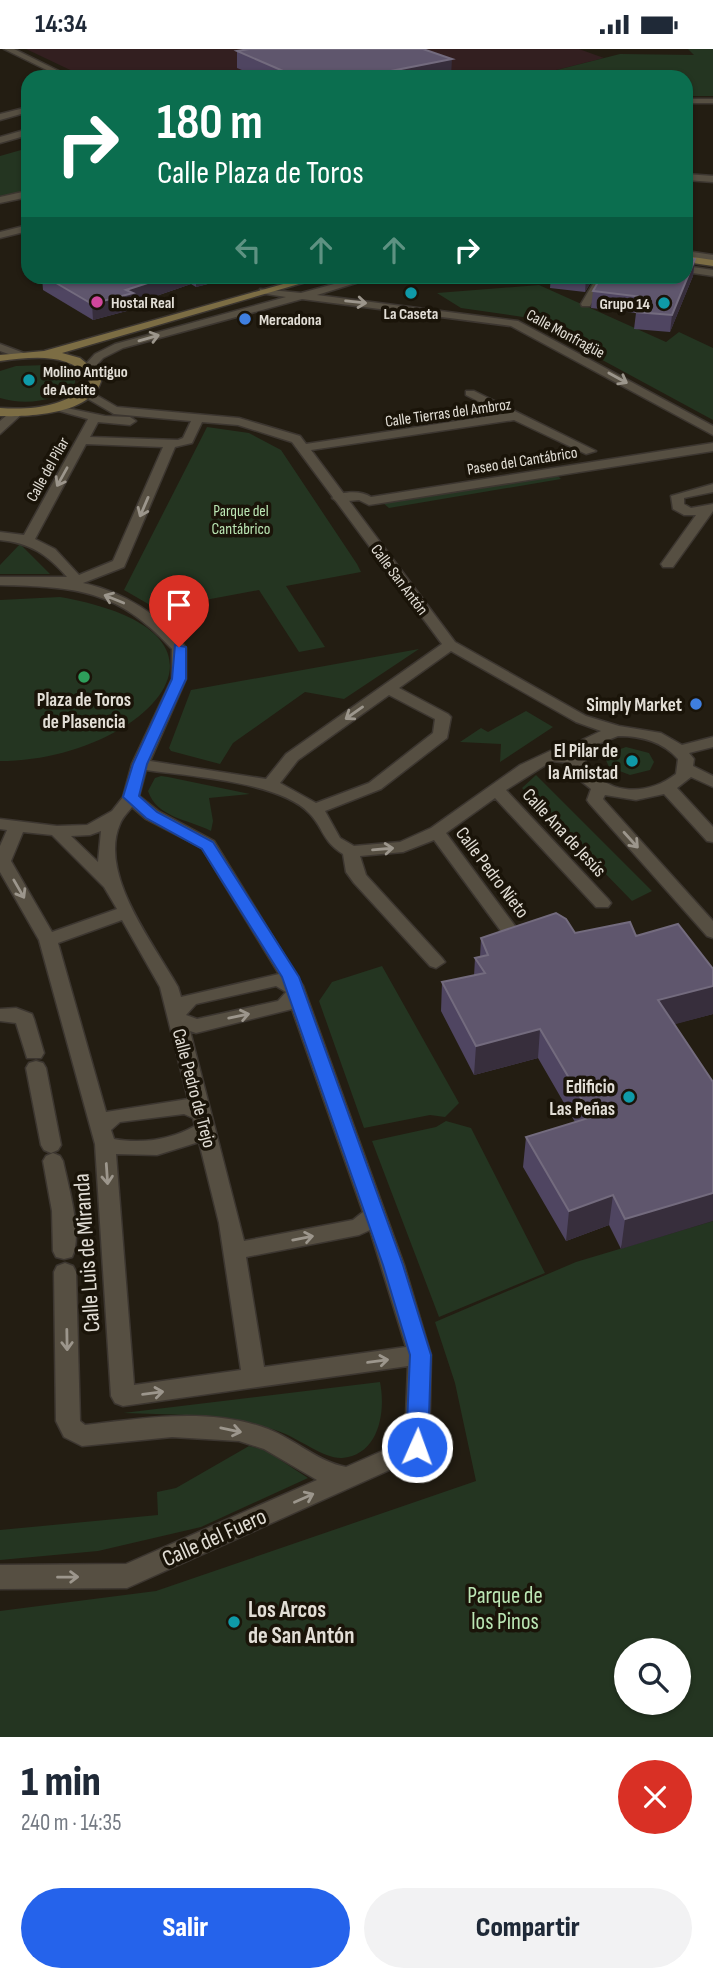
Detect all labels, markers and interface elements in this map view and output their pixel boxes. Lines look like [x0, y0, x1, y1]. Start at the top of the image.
text: 14:34 [35, 9, 87, 40]
text: 180 m [157, 94, 263, 153]
icon: right [42, 98, 133, 189]
text: Calle Plaza de Toros [157, 154, 364, 193]
icon: left [229, 231, 267, 269]
icon: ahead [302, 231, 340, 269]
icon: ahead [375, 231, 413, 269]
icon: right [448, 231, 486, 269]
marker: La Caseta [403, 285, 419, 301]
marker: Hostal Real [89, 294, 105, 310]
place label: Hostal Real [111, 294, 175, 313]
place label: Grupo 14 [599, 295, 651, 314]
marker: Grupo 14 [656, 295, 672, 311]
one-way arrow [345, 296, 367, 309]
place label: La Caseta [384, 305, 438, 324]
street label: Calle Monfragüe [523, 306, 608, 363]
marker: Mercadona [237, 311, 253, 327]
place label: Mercadona [259, 311, 321, 330]
one-way arrow [137, 331, 160, 344]
place label: Molino Antiguo de Aceite [43, 363, 128, 400]
marker: Molino Antiguo de Aceite [21, 372, 37, 388]
one-way arrow [607, 372, 627, 386]
street label: Calle Tierras del Ambroz [384, 395, 513, 432]
street label: Calle del Pilar [23, 434, 74, 505]
street label: Paseo del Cantábrico [466, 443, 579, 480]
one-way arrow [55, 466, 68, 487]
one-way arrow [136, 496, 149, 517]
park label: Parque del Cantábrico [212, 502, 270, 539]
street label: Calle San Antón [366, 541, 431, 619]
pin [149, 575, 209, 647]
icon: arrive [160, 586, 198, 624]
one-way arrow [104, 592, 125, 605]
marker: Plaza de Toros de Plasencia [76, 669, 92, 685]
place label: Plaza de Toros de Plasencia [37, 689, 131, 734]
place label: Simply Market [586, 694, 682, 717]
marker: Simply Market [688, 696, 704, 712]
one-way arrow [345, 706, 364, 720]
place label: El Pilar de la Amistad [548, 740, 618, 785]
marker: El Pilar de la Amistad [624, 753, 640, 769]
street label: Calle Ana de Jesús [517, 784, 611, 882]
street label: Calle Pedro Nieto [450, 823, 533, 923]
one-way arrow [623, 831, 639, 849]
one-way arrow [371, 842, 393, 855]
one-way arrow [12, 879, 26, 899]
one-way arrow [227, 1009, 250, 1023]
street label: Calle Pedro de Trejo [167, 1026, 221, 1151]
place label: Edificio Las Peñas [549, 1076, 615, 1121]
marker: Edificio Las Peñas [621, 1089, 637, 1105]
one-way arrow [101, 1163, 114, 1185]
street label: Calle Luis de Miranda [67, 1173, 107, 1333]
one-way arrow [291, 1230, 314, 1244]
one-way arrow [60, 1328, 74, 1351]
one-way arrow [366, 1354, 389, 1367]
one-way arrow [141, 1386, 163, 1399]
position arrow [380, 1410, 454, 1484]
one-way arrow [219, 1423, 242, 1437]
one-way arrow [292, 1491, 314, 1504]
street label: Calle del Fuero [158, 1503, 271, 1573]
one-way arrow [56, 1570, 79, 1583]
park label: Parque de los Pinos [467, 1582, 543, 1636]
place label: Los Arcos de San Antón [248, 1596, 354, 1650]
marker: Los Arcos de San Antón [226, 1614, 242, 1630]
map controls [614, 1638, 691, 1715]
button: search [614, 1638, 691, 1715]
text: 1 min [21, 1757, 101, 1808]
button: close [618, 1760, 692, 1834]
text: 240 m · 14:35 [21, 1809, 121, 1837]
button: Salir [21, 1888, 350, 1968]
button: Compartir [364, 1888, 692, 1968]

